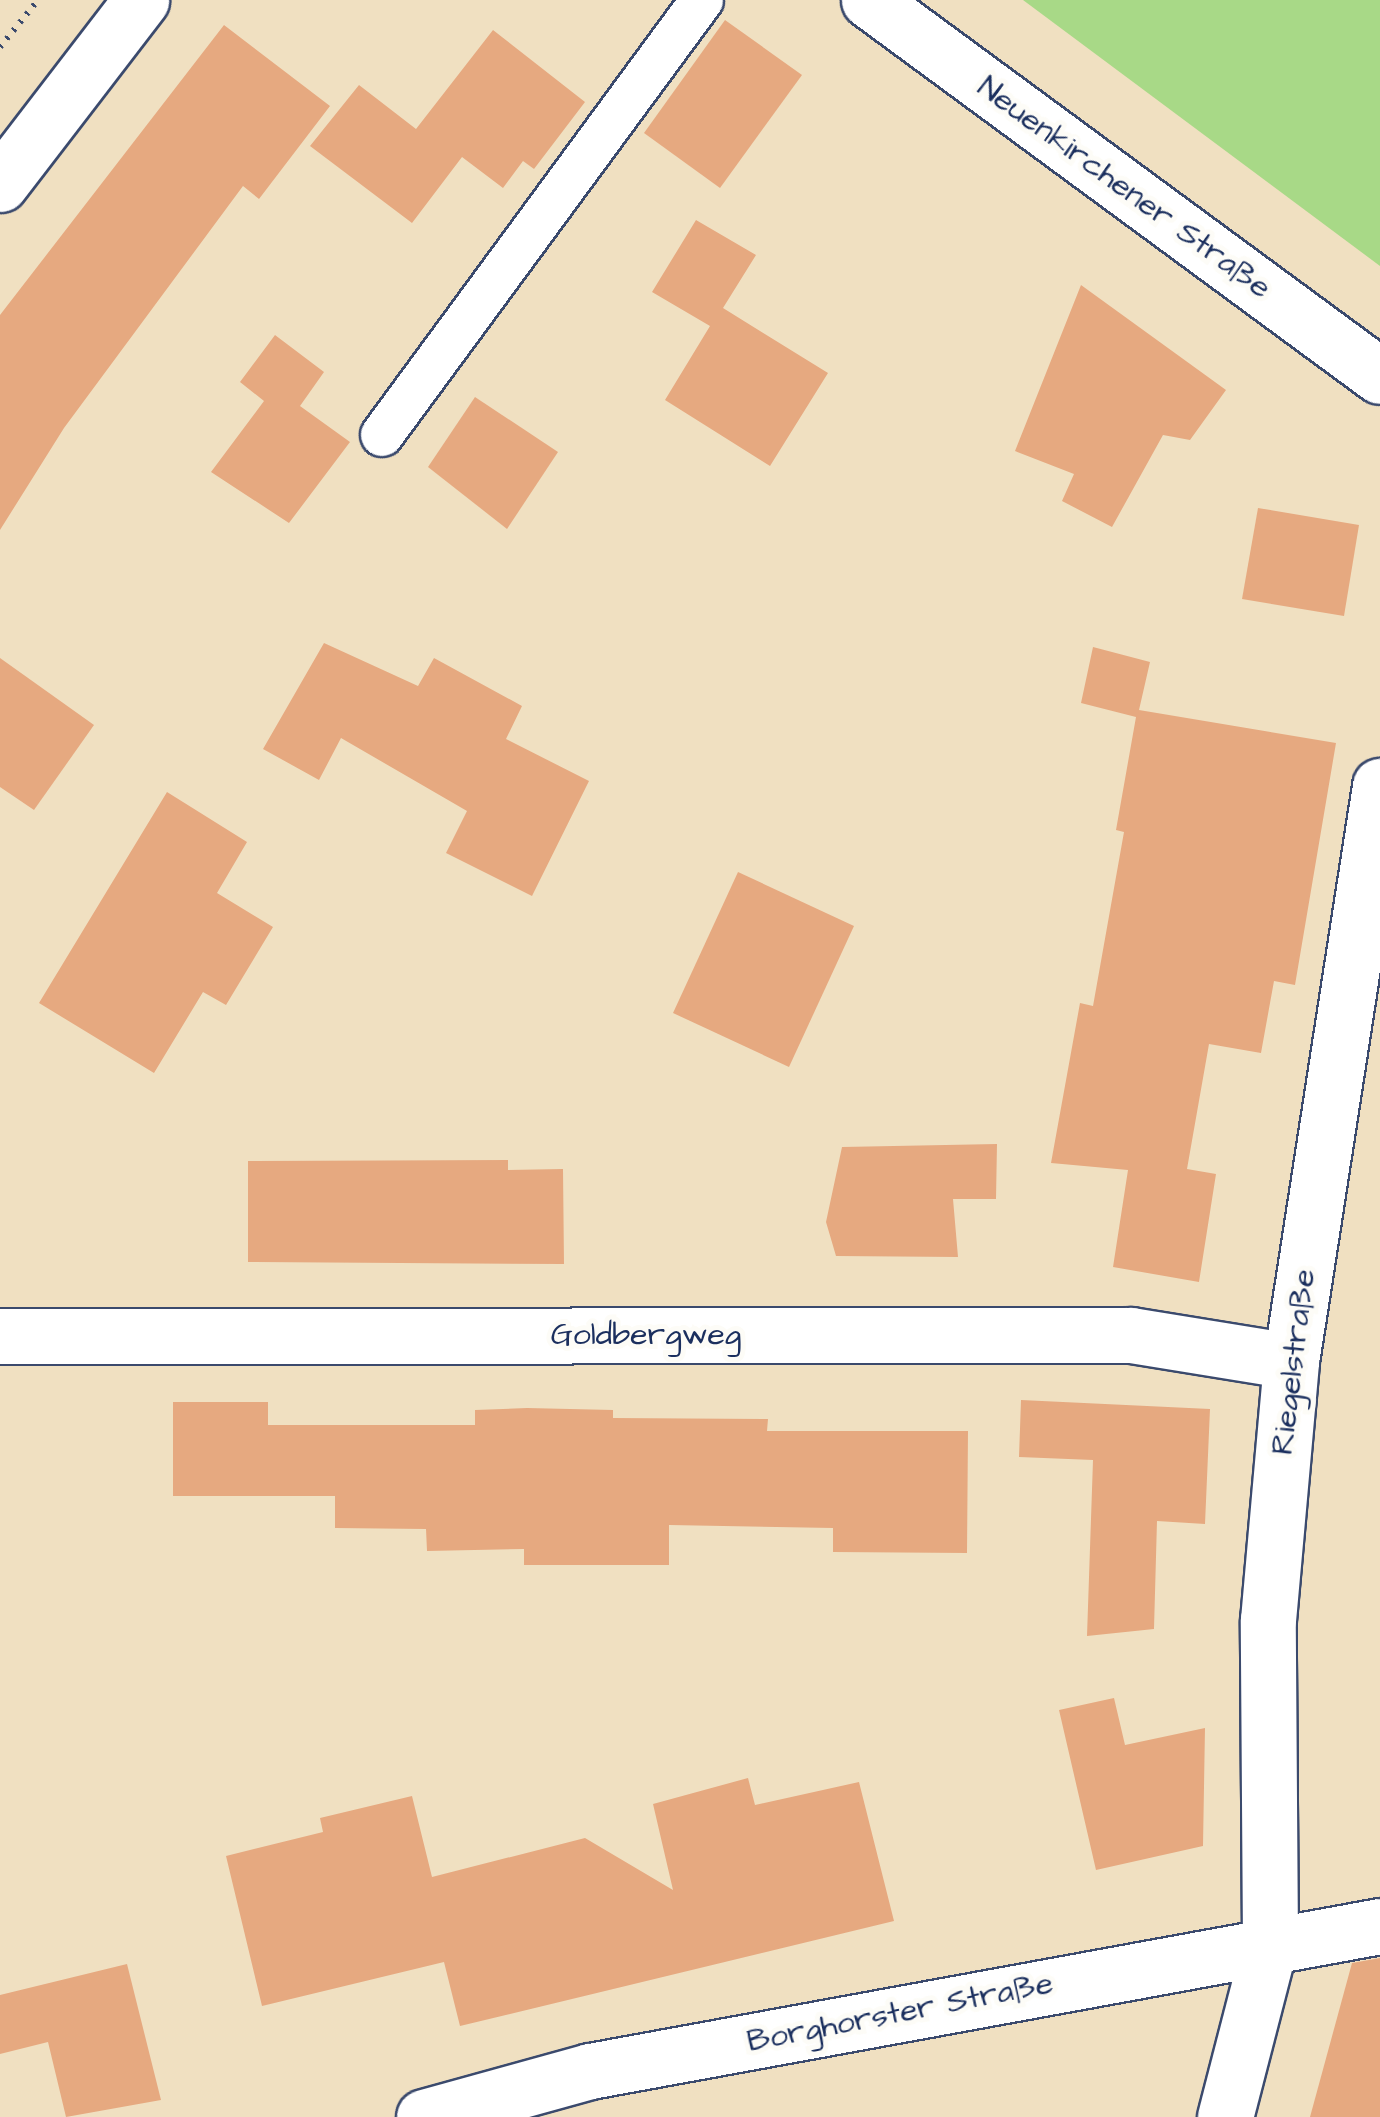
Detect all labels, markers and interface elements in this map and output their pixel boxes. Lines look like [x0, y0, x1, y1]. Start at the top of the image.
street label: Neuenkirchener Straße [970, 68, 1278, 308]
street label: Riegelstraße [1264, 1267, 1324, 1457]
street label: Goldbergweg [551, 1316, 741, 1354]
street label: Borghorster Straße [744, 1965, 1056, 2061]

